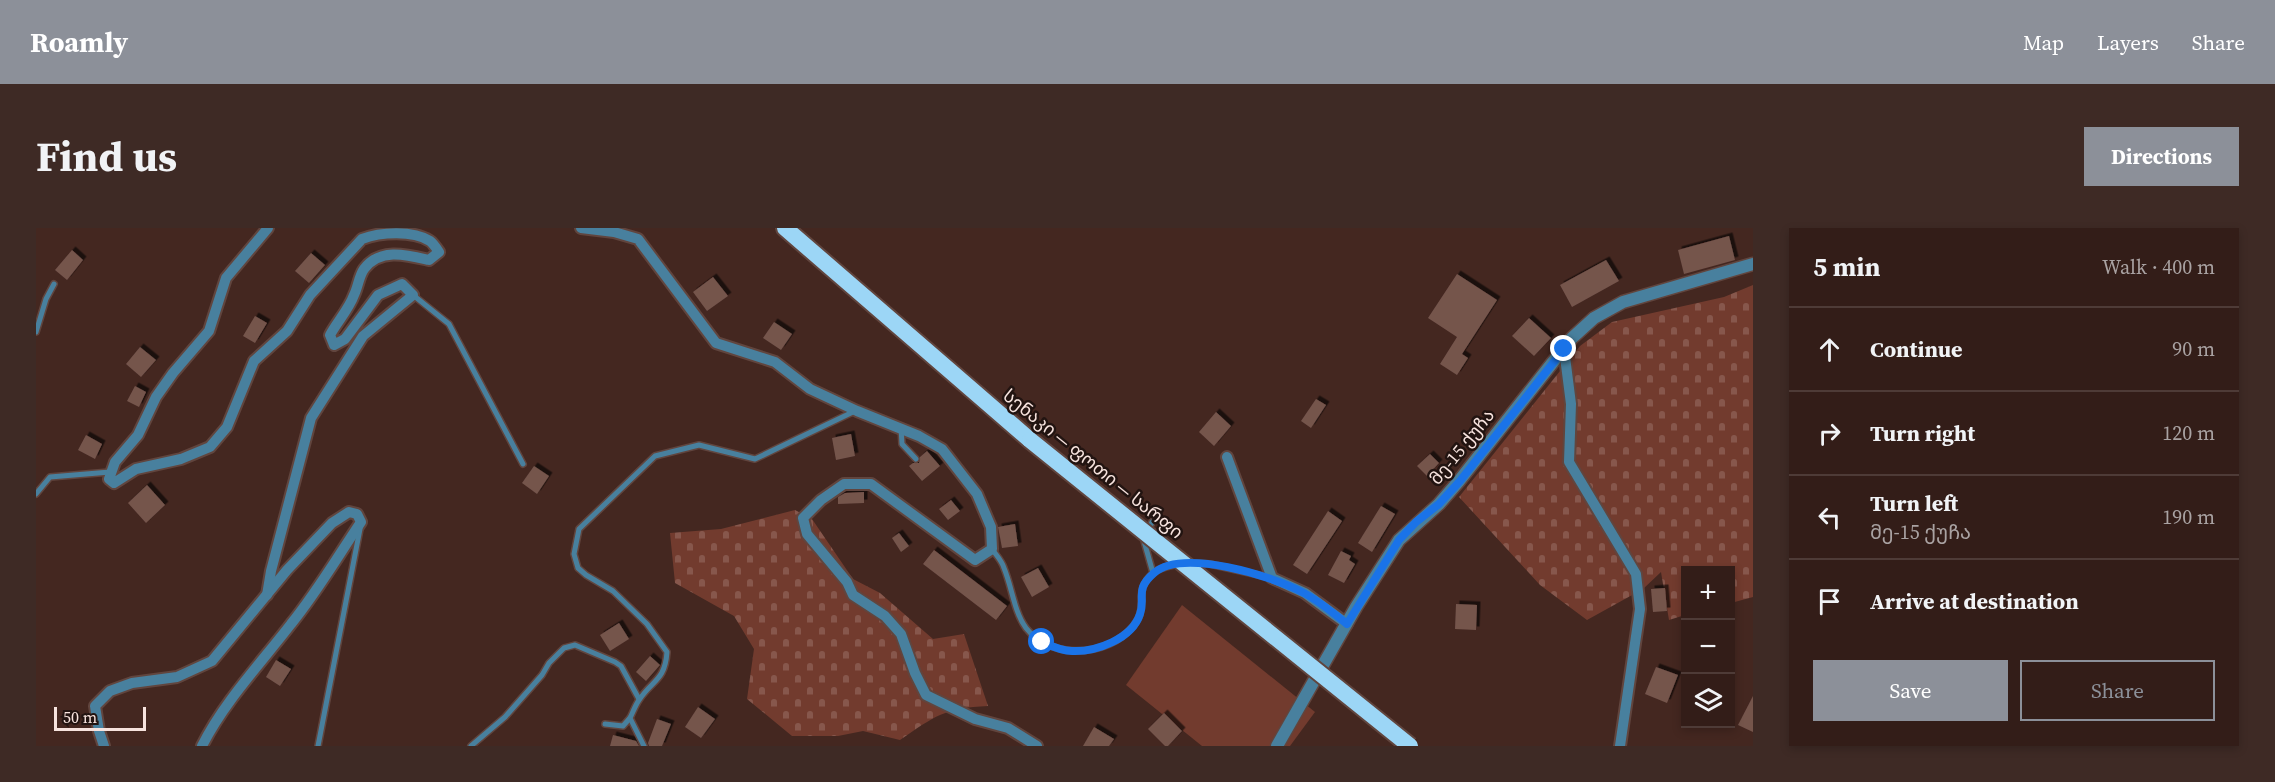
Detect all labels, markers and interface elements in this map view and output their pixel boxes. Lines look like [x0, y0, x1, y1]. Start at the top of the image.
text: Roamly [30, 23, 128, 61]
text: Map [2023, 28, 2064, 57]
text: Layers [2097, 28, 2159, 57]
text: Share [2192, 28, 2245, 57]
text: Find us [36, 127, 177, 185]
button: Directions [2084, 127, 2239, 186]
text: 5 min [1813, 249, 1880, 285]
text: Walk · 400 m [2102, 253, 2215, 281]
icon: ahead [1813, 333, 1846, 366]
text: Continue [1870, 334, 1963, 364]
route end [1550, 335, 1576, 361]
text: 90 m [2172, 335, 2215, 363]
street label: სენაკი — ფოთი — სარფი [998, 383, 1189, 544]
street label: მე-15 ქუჩა [1423, 403, 1500, 490]
icon: right [1813, 417, 1846, 450]
text: Turn right [1870, 418, 1975, 448]
text: 120 m [2162, 419, 2215, 447]
text: Turn left [1870, 488, 1958, 518]
icon: left [1813, 501, 1846, 534]
text: 190 m [2162, 503, 2215, 531]
text: მე-15 ქუჩა [1870, 518, 1971, 546]
map controls [1681, 566, 1735, 728]
button: + [1681, 566, 1735, 620]
icon: arrive [1813, 585, 1846, 618]
text: Arrive at destination [1870, 586, 2079, 616]
button: − [1681, 620, 1735, 674]
route start [1028, 628, 1054, 654]
button: Save [1813, 660, 2008, 721]
button: Share [2020, 660, 2215, 721]
button: layers [1681, 674, 1735, 728]
scale bar [54, 704, 146, 732]
text: 50 m [63, 706, 97, 728]

